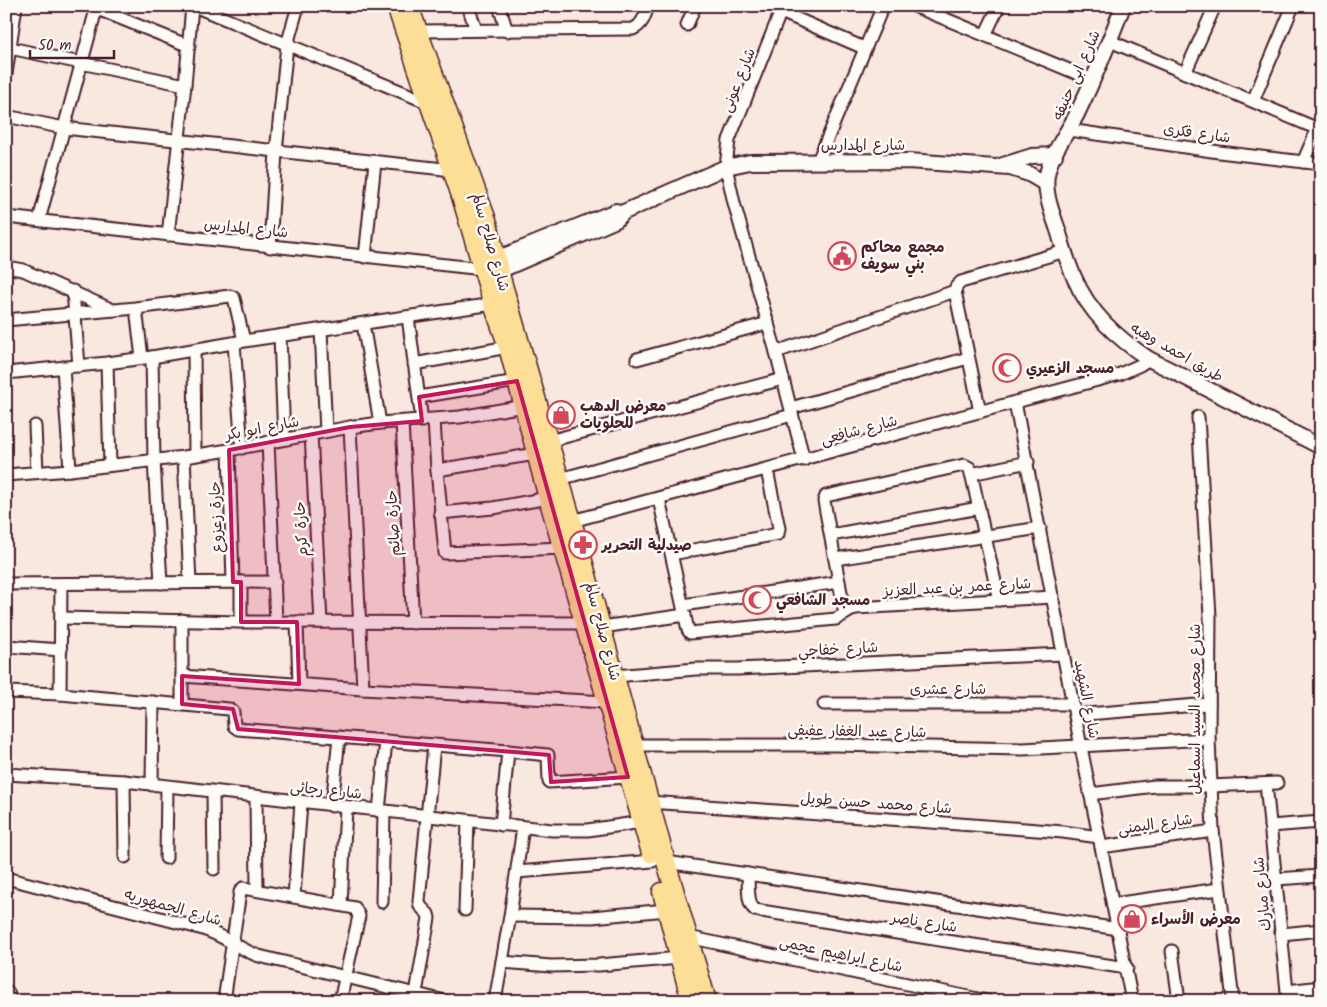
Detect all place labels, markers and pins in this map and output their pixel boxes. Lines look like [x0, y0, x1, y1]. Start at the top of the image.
place label: مجمع محاكم بني سويف [861, 236, 944, 278]
public building icon: مجمع محاكم بني سويف [827, 241, 857, 271]
mosque icon: مسجد الزعيري [992, 353, 1022, 383]
place label: مسجد الزعيري [1026, 357, 1114, 381]
place label: معرض الدهب للحلويات [580, 395, 666, 436]
shop icon: معرض الدهب للحلويات [546, 400, 576, 430]
pharmacy icon: صيدلية التحرير [568, 530, 598, 560]
place label: صيدلية التحرير [600, 534, 692, 558]
mosque icon: مسجد الشافعي [742, 585, 772, 615]
place label: مسجد الشافعي [776, 589, 870, 614]
shop icon: معرض الأسراء [1117, 904, 1147, 934]
place label: معرض الأسراء [1151, 908, 1241, 932]

